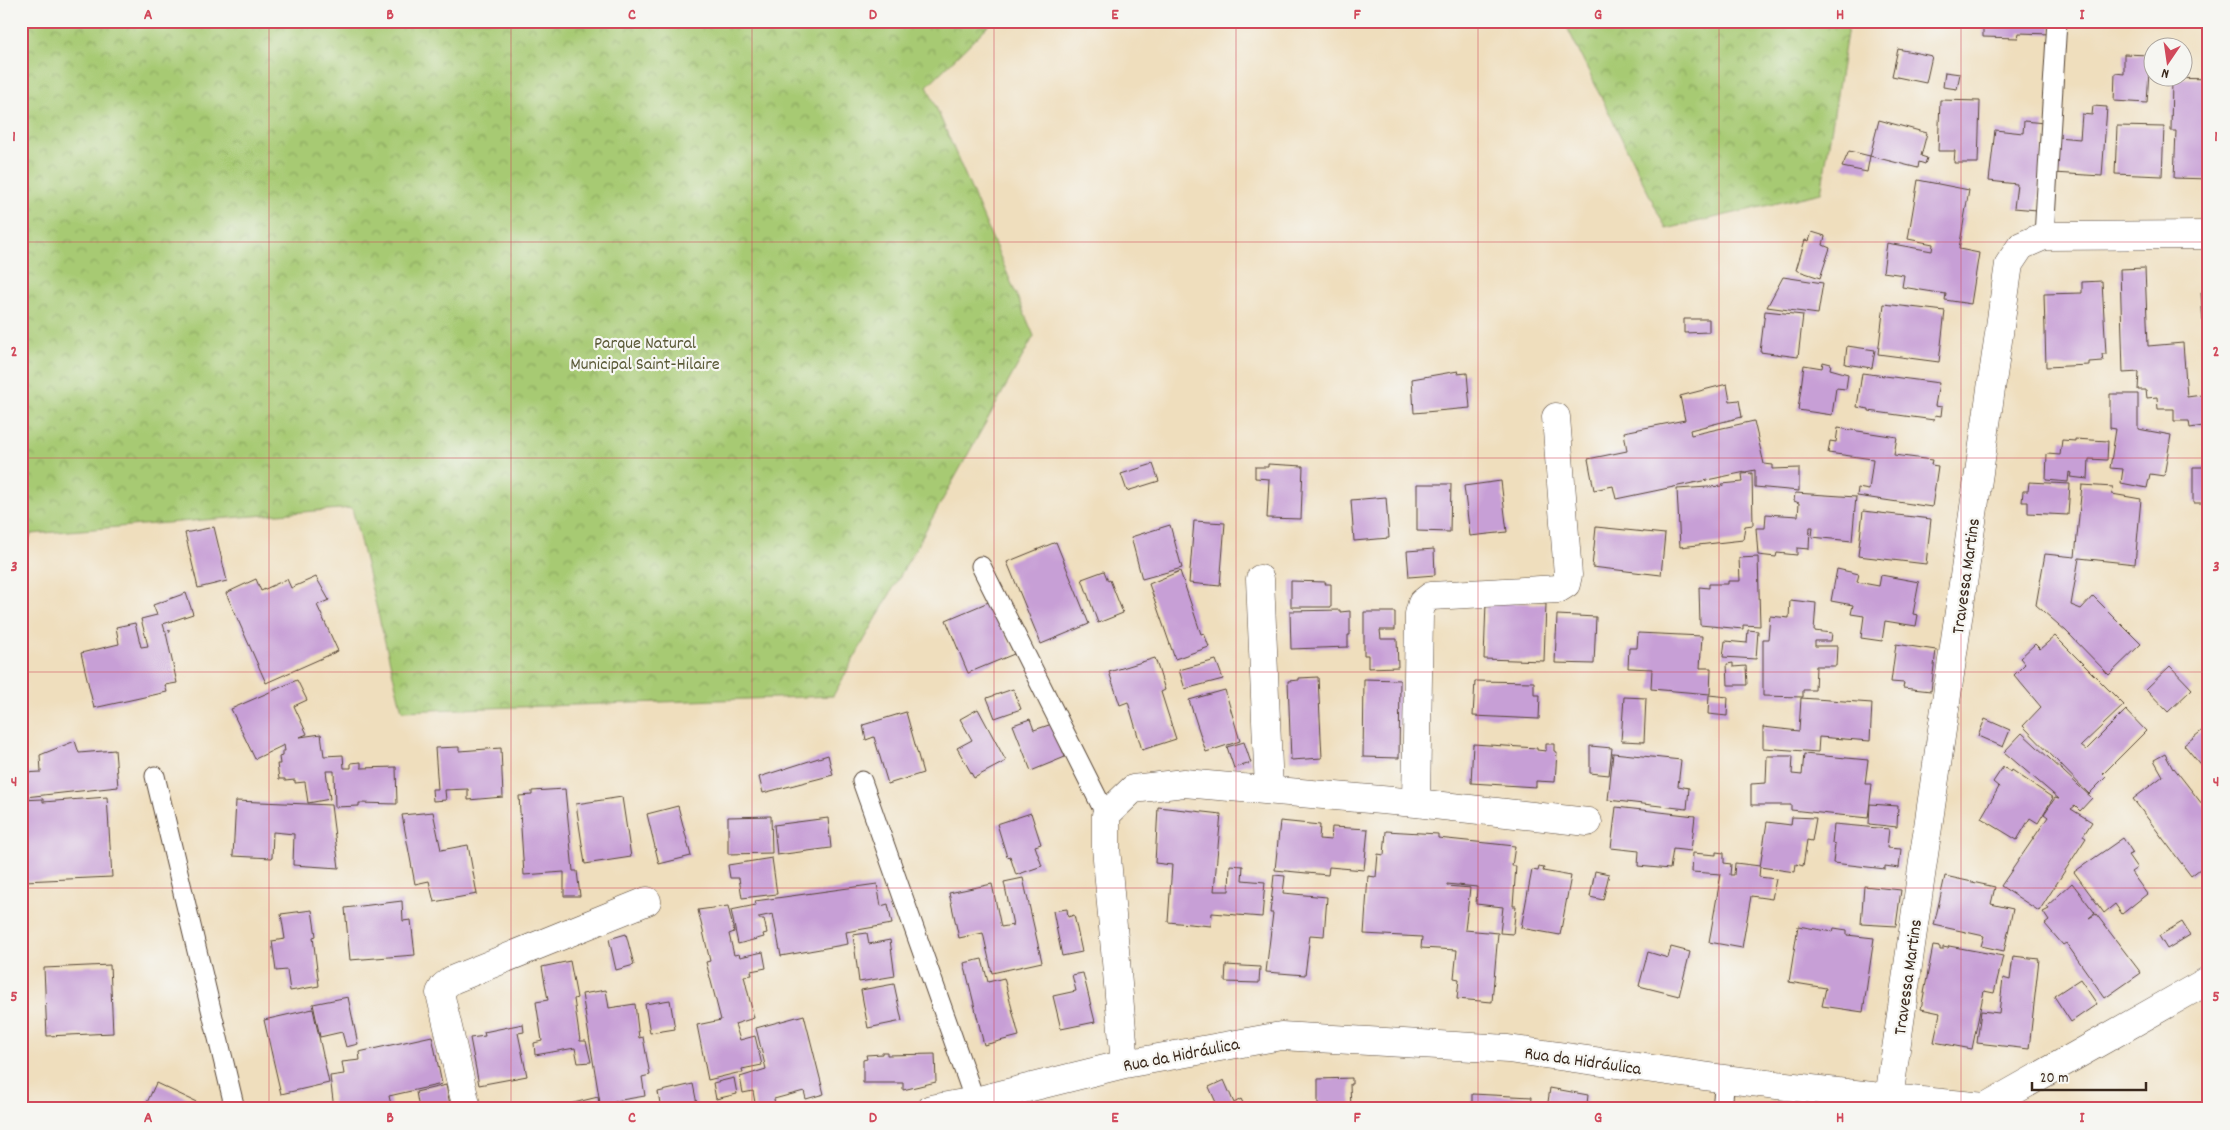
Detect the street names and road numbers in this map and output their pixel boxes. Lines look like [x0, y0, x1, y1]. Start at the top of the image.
street label: Travessa Martins [1947, 517, 1988, 636]
street label: Travessa Martins [1889, 918, 1930, 1037]
street label: Rua da Hidráulica [1121, 1033, 1242, 1080]
street label: Rua da Hidráulica [1523, 1042, 1643, 1083]

